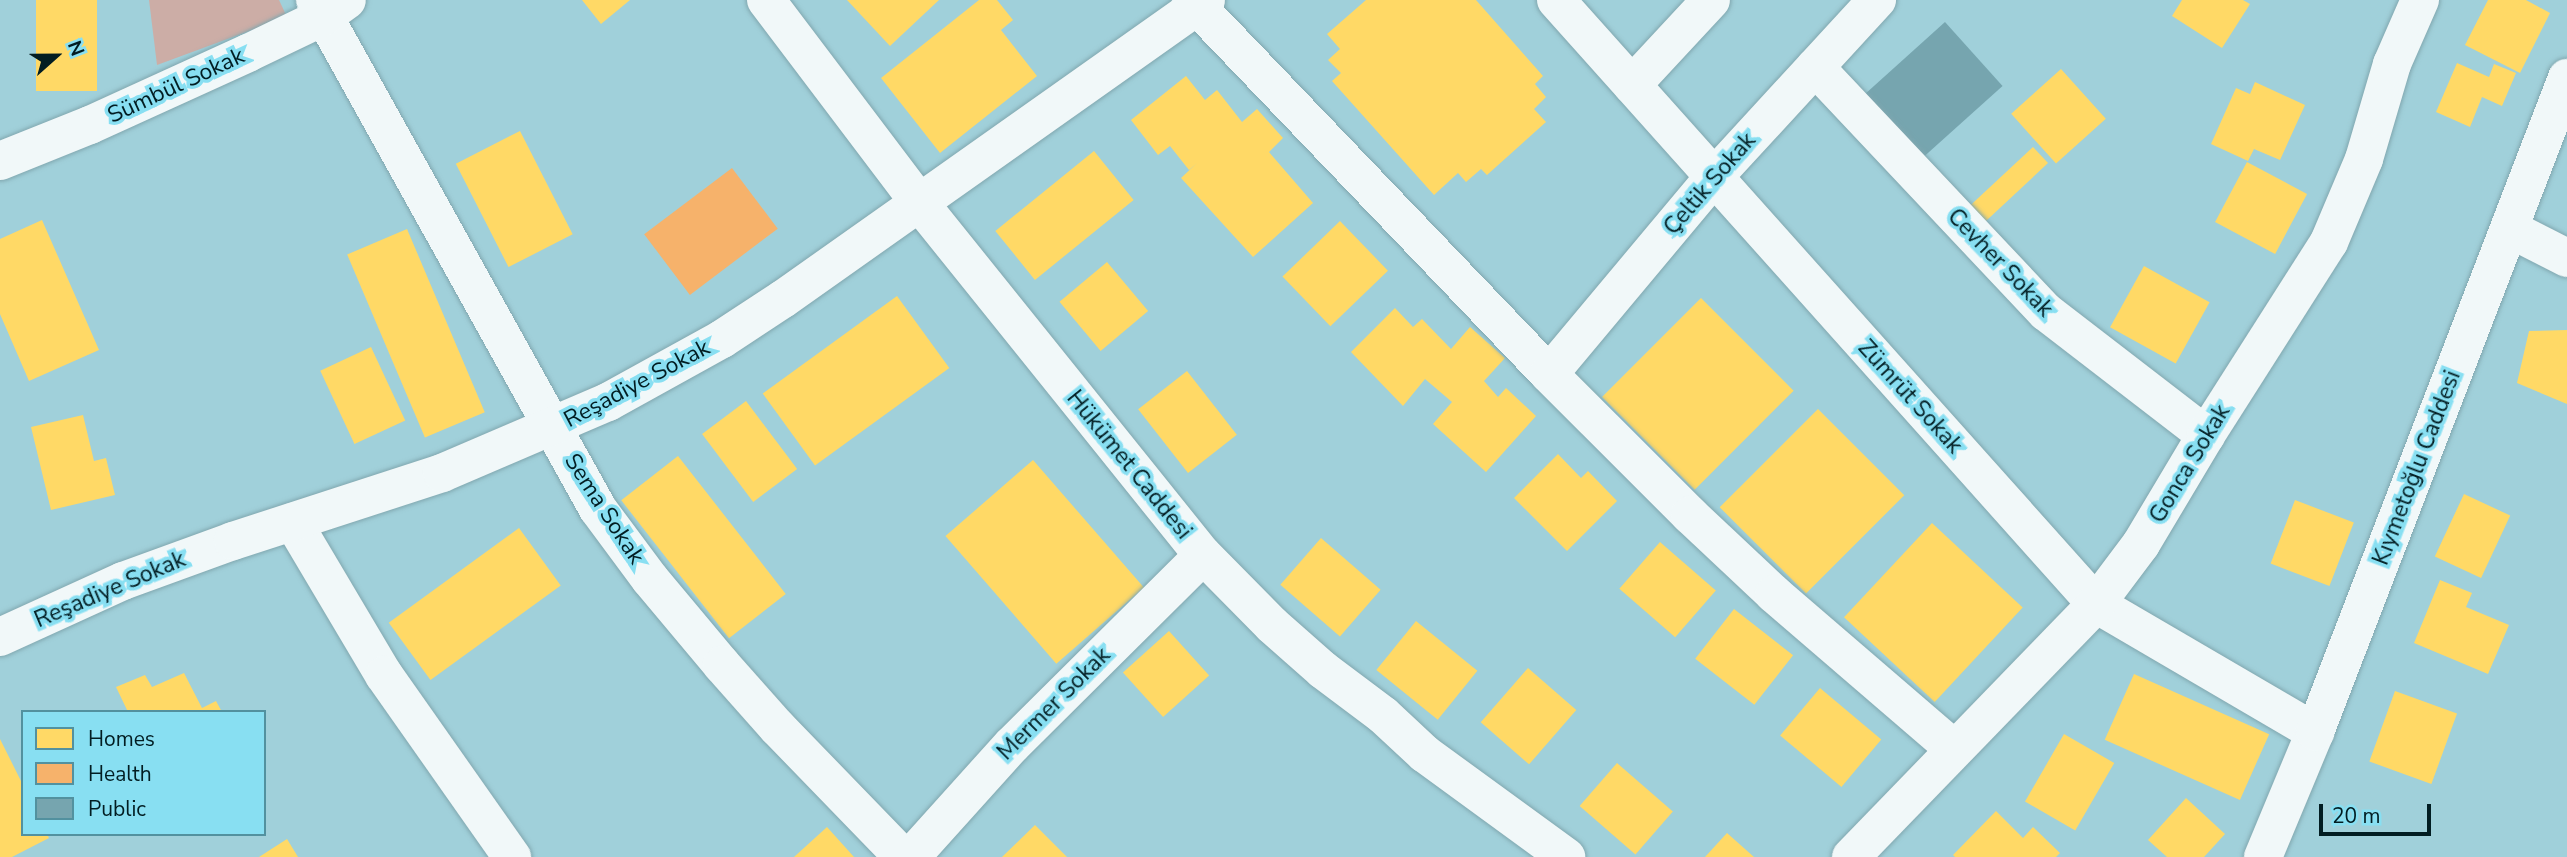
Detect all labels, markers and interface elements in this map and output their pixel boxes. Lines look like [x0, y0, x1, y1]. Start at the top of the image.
north arrow [21, 21, 91, 91]
text: N [61, 37, 90, 60]
street label: Sümbül Sokak [103, 42, 249, 130]
street label: Çeltik Sokak [1658, 127, 1762, 241]
street label: Cevher Sokak [1941, 203, 2059, 323]
street label: Reşadiye Sokak [559, 334, 715, 434]
street label: Zümrüt Sokak [1852, 335, 1968, 459]
street label: Kıymetoğlu Caddesi [2367, 367, 2467, 569]
street label: Hükümet Caddesi [1061, 385, 1197, 545]
street label: Gonca Sokak [2144, 400, 2236, 528]
street label: Sema Sokak [558, 449, 650, 569]
street label: Reşadiye Sokak [30, 546, 190, 634]
street label: Mermer Sokak [992, 642, 1116, 766]
legend [21, 710, 266, 836]
text: Homes [88, 725, 155, 753]
text: Health [88, 760, 152, 788]
scale bar [2322, 790, 2434, 834]
text: Public [88, 795, 146, 823]
text: 20 m [2332, 802, 2381, 830]

